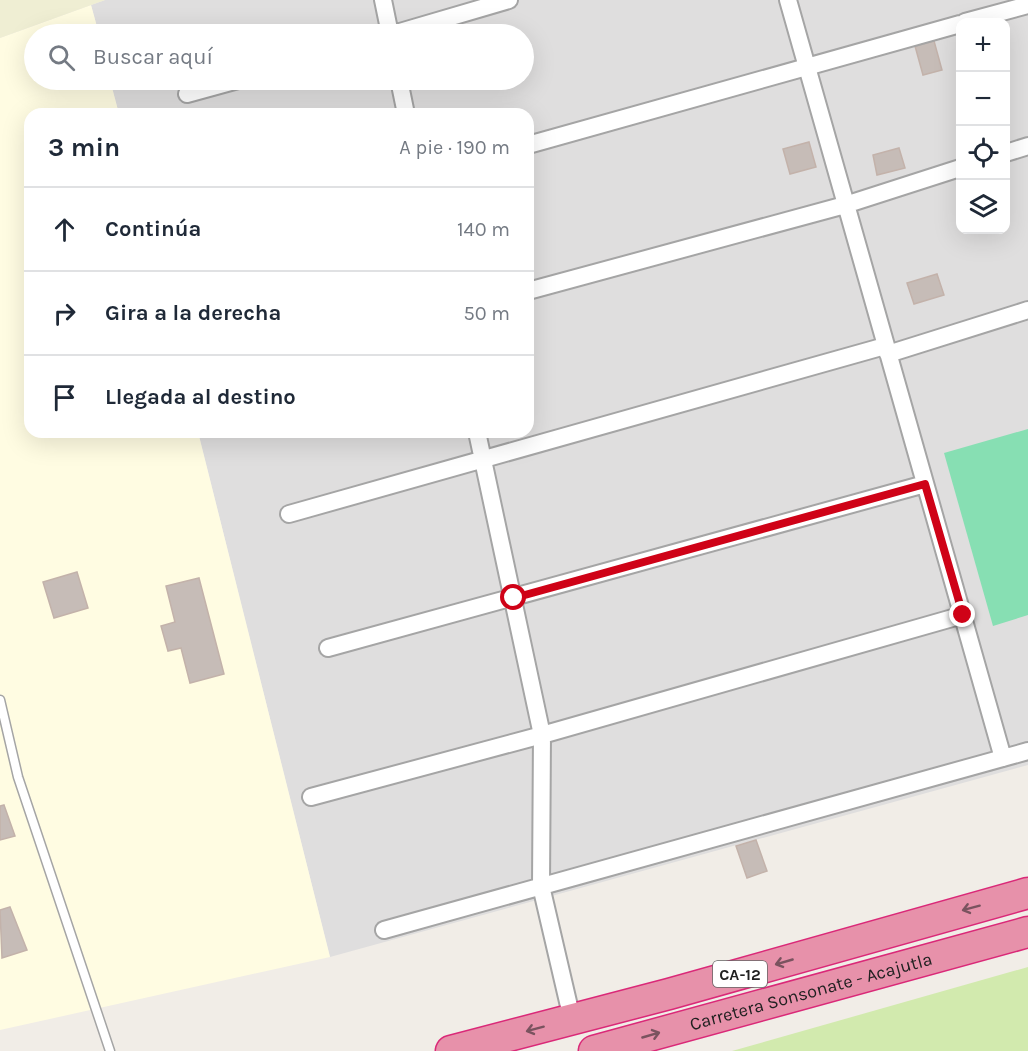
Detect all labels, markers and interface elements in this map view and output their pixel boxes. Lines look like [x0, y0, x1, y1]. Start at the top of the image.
map controls [956, 18, 1010, 234]
button: + [956, 18, 1010, 72]
search box [24, 24, 534, 90]
icon: search [45, 41, 78, 74]
text: Buscar aquí [93, 44, 213, 70]
button: − [956, 72, 1010, 126]
button: locate [956, 126, 1010, 180]
text: 3 min [48, 132, 120, 163]
text: A pie · 190 m [399, 136, 510, 159]
button: layers [956, 180, 1010, 234]
icon: ahead [48, 213, 81, 246]
text: Continúa [105, 216, 201, 242]
text: 140 m [457, 218, 510, 241]
icon: right [48, 297, 81, 330]
text: Gira a la derecha [105, 300, 281, 326]
text: 50 m [463, 302, 510, 325]
icon: arrive [48, 381, 81, 414]
text: Llegada al destino [105, 384, 296, 410]
route start [500, 584, 526, 610]
route end [949, 601, 975, 627]
one-way arrow [962, 903, 981, 914]
street label: Carretera Sonsonate - Acajutla [687, 948, 935, 1035]
one-way arrow [775, 956, 794, 968]
road number: CA-12 [713, 961, 767, 987]
one-way arrow [526, 1024, 545, 1035]
one-way arrow [641, 1029, 660, 1040]

